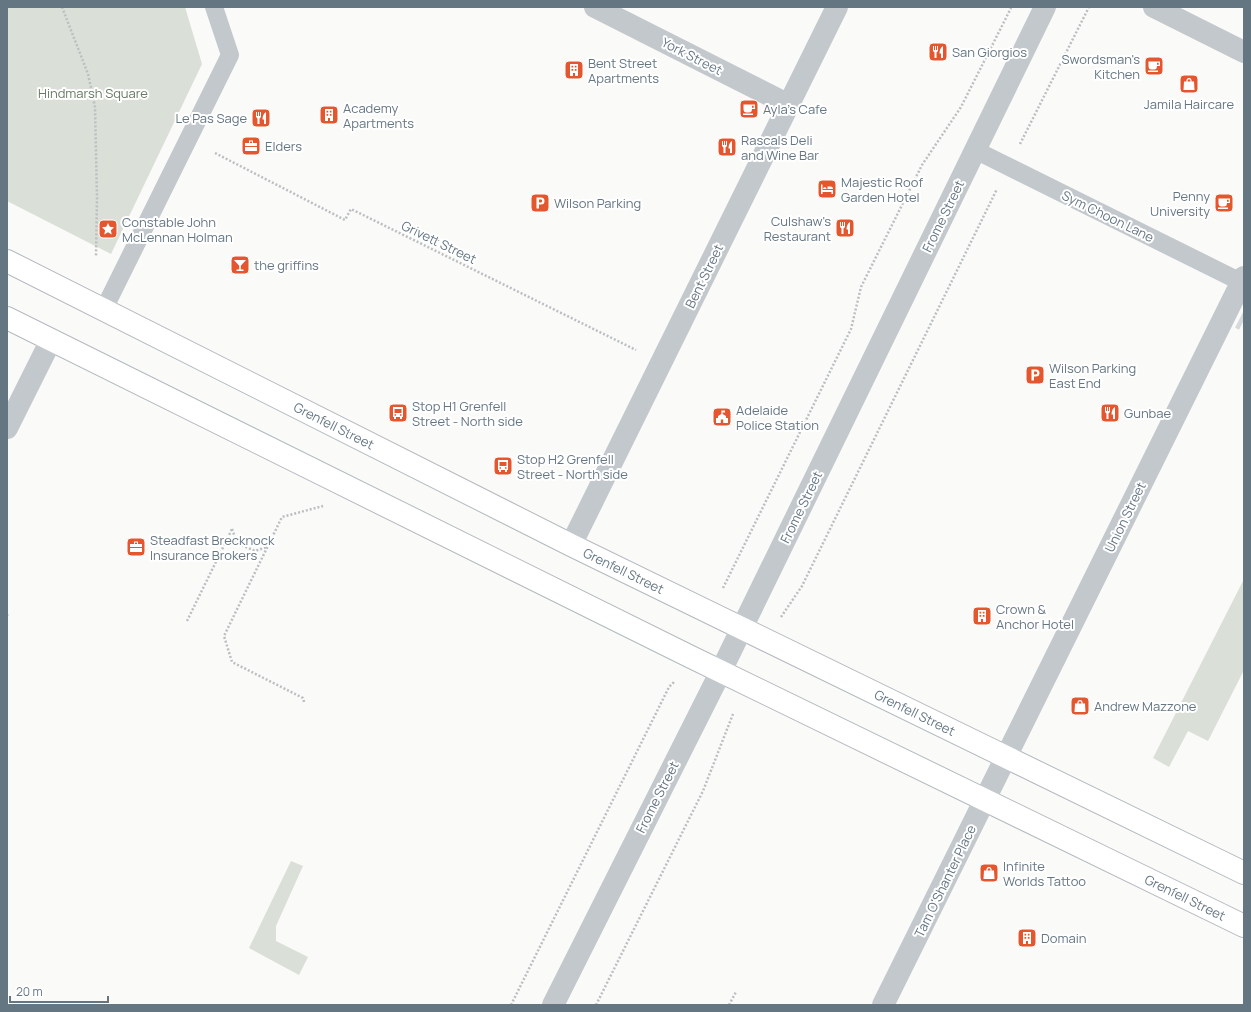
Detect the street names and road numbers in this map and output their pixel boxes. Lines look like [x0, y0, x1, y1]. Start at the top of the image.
street label: York Street [659, 33, 725, 79]
street label: Frome Street [918, 177, 968, 255]
street label: Sym Choon Lane [1059, 186, 1157, 246]
street label: Grivett Street [399, 216, 479, 268]
street label: Bent Street [681, 241, 727, 311]
street label: Grenfell Street [291, 398, 377, 453]
street label: Frome Street [776, 468, 826, 546]
street label: Union Street [1100, 479, 1150, 555]
street label: Grenfell Street [580, 543, 667, 598]
street label: Grenfell Street [871, 685, 958, 740]
street label: Frome Street [631, 758, 683, 836]
street label: Tam O'Shanter Place [910, 821, 980, 940]
street label: Grenfell Street [1142, 870, 1229, 925]

